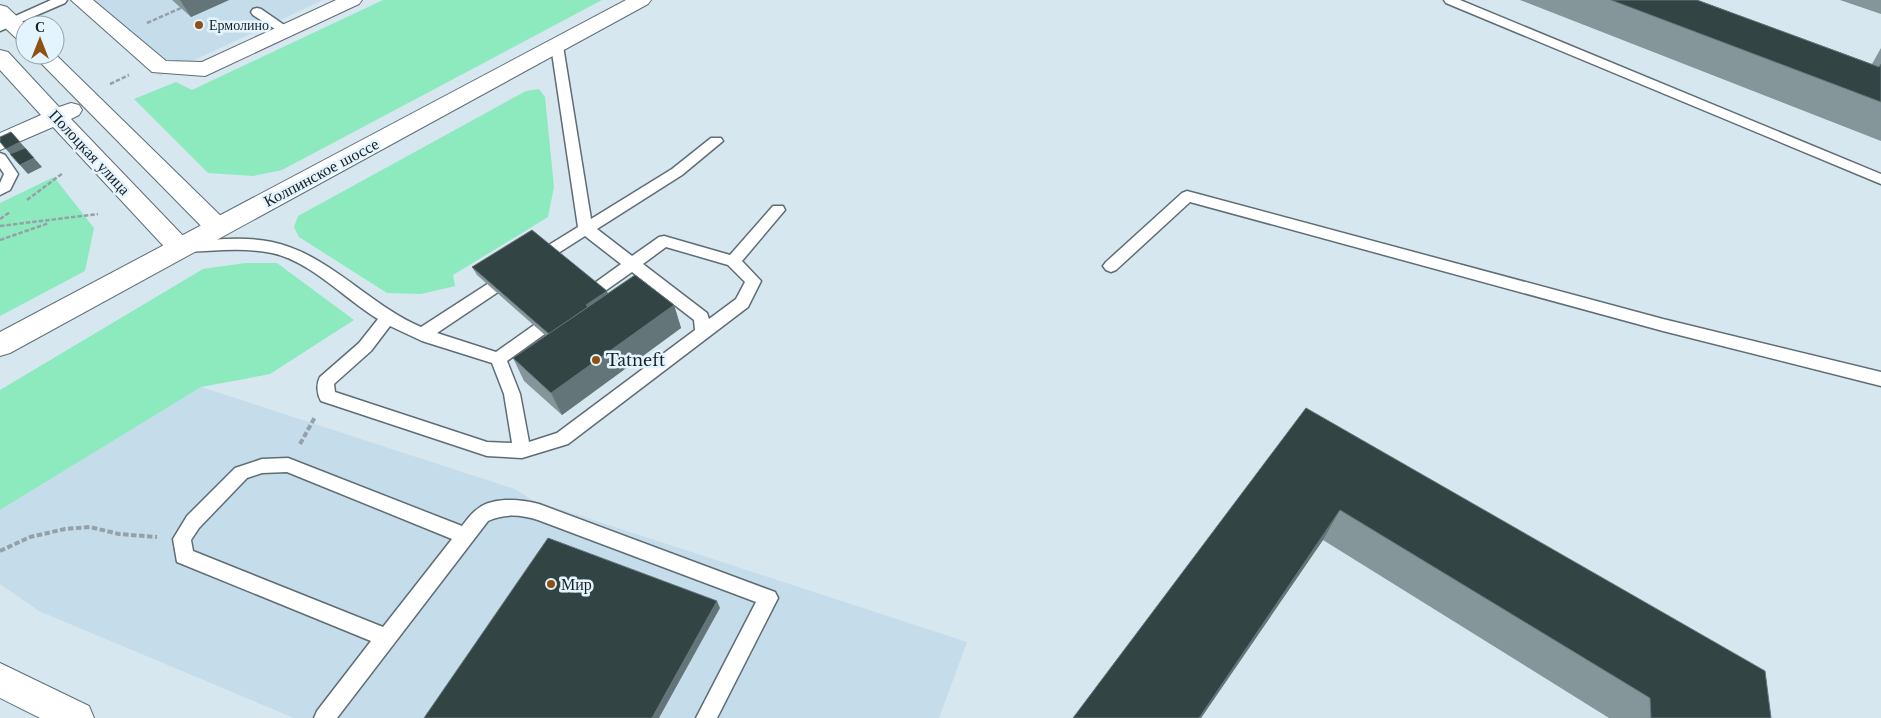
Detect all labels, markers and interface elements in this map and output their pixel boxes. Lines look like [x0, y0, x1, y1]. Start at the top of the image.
north arrow [15, 15, 65, 65]
place label: Ермолино [209, 16, 269, 34]
text: С [35, 18, 45, 36]
marker: Ермолино [193, 19, 205, 31]
street label: Полоцкая улица [45, 105, 135, 199]
street label: Колпинское шоссе [260, 133, 382, 211]
place label: Tatneft [606, 350, 665, 370]
marker: Tatneft [590, 354, 602, 366]
place label: Мир [561, 574, 592, 594]
marker: Мир [545, 578, 557, 590]

